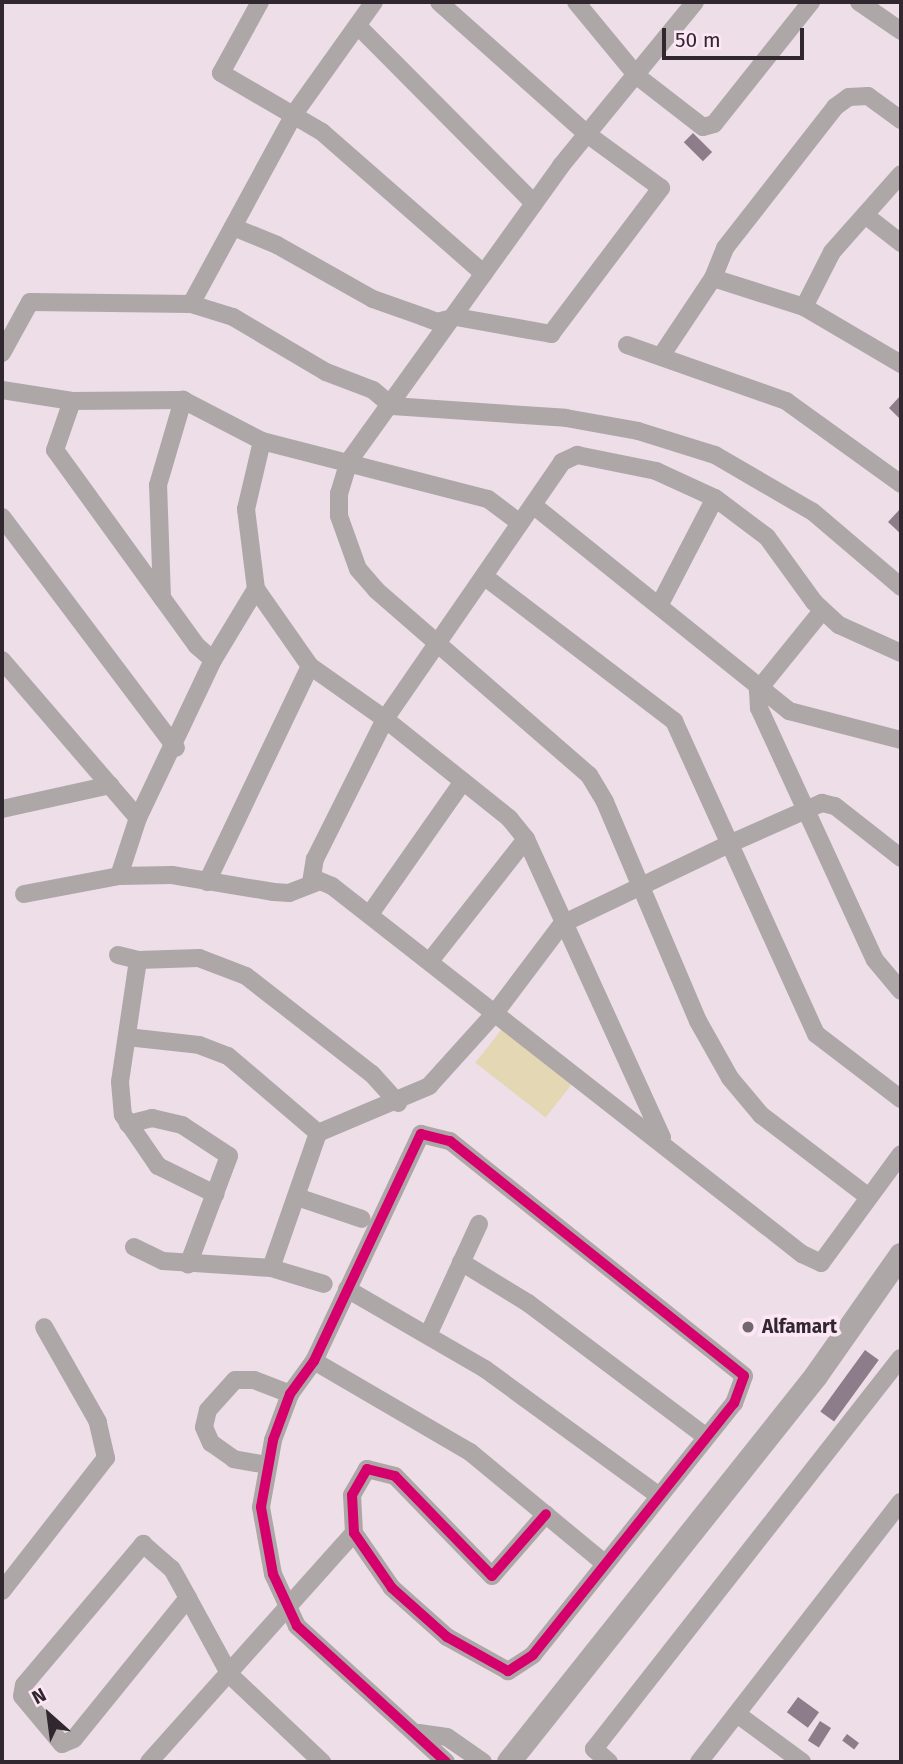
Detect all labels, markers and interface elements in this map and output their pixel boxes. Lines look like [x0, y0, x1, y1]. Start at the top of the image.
scale bar [665, 14, 807, 58]
text: 50 m [675, 27, 721, 53]
place label: Alfamart [762, 1316, 837, 1338]
marker: Alfamart [740, 1319, 756, 1335]
north arrow [14, 1680, 84, 1750]
text: N [28, 1683, 50, 1709]

